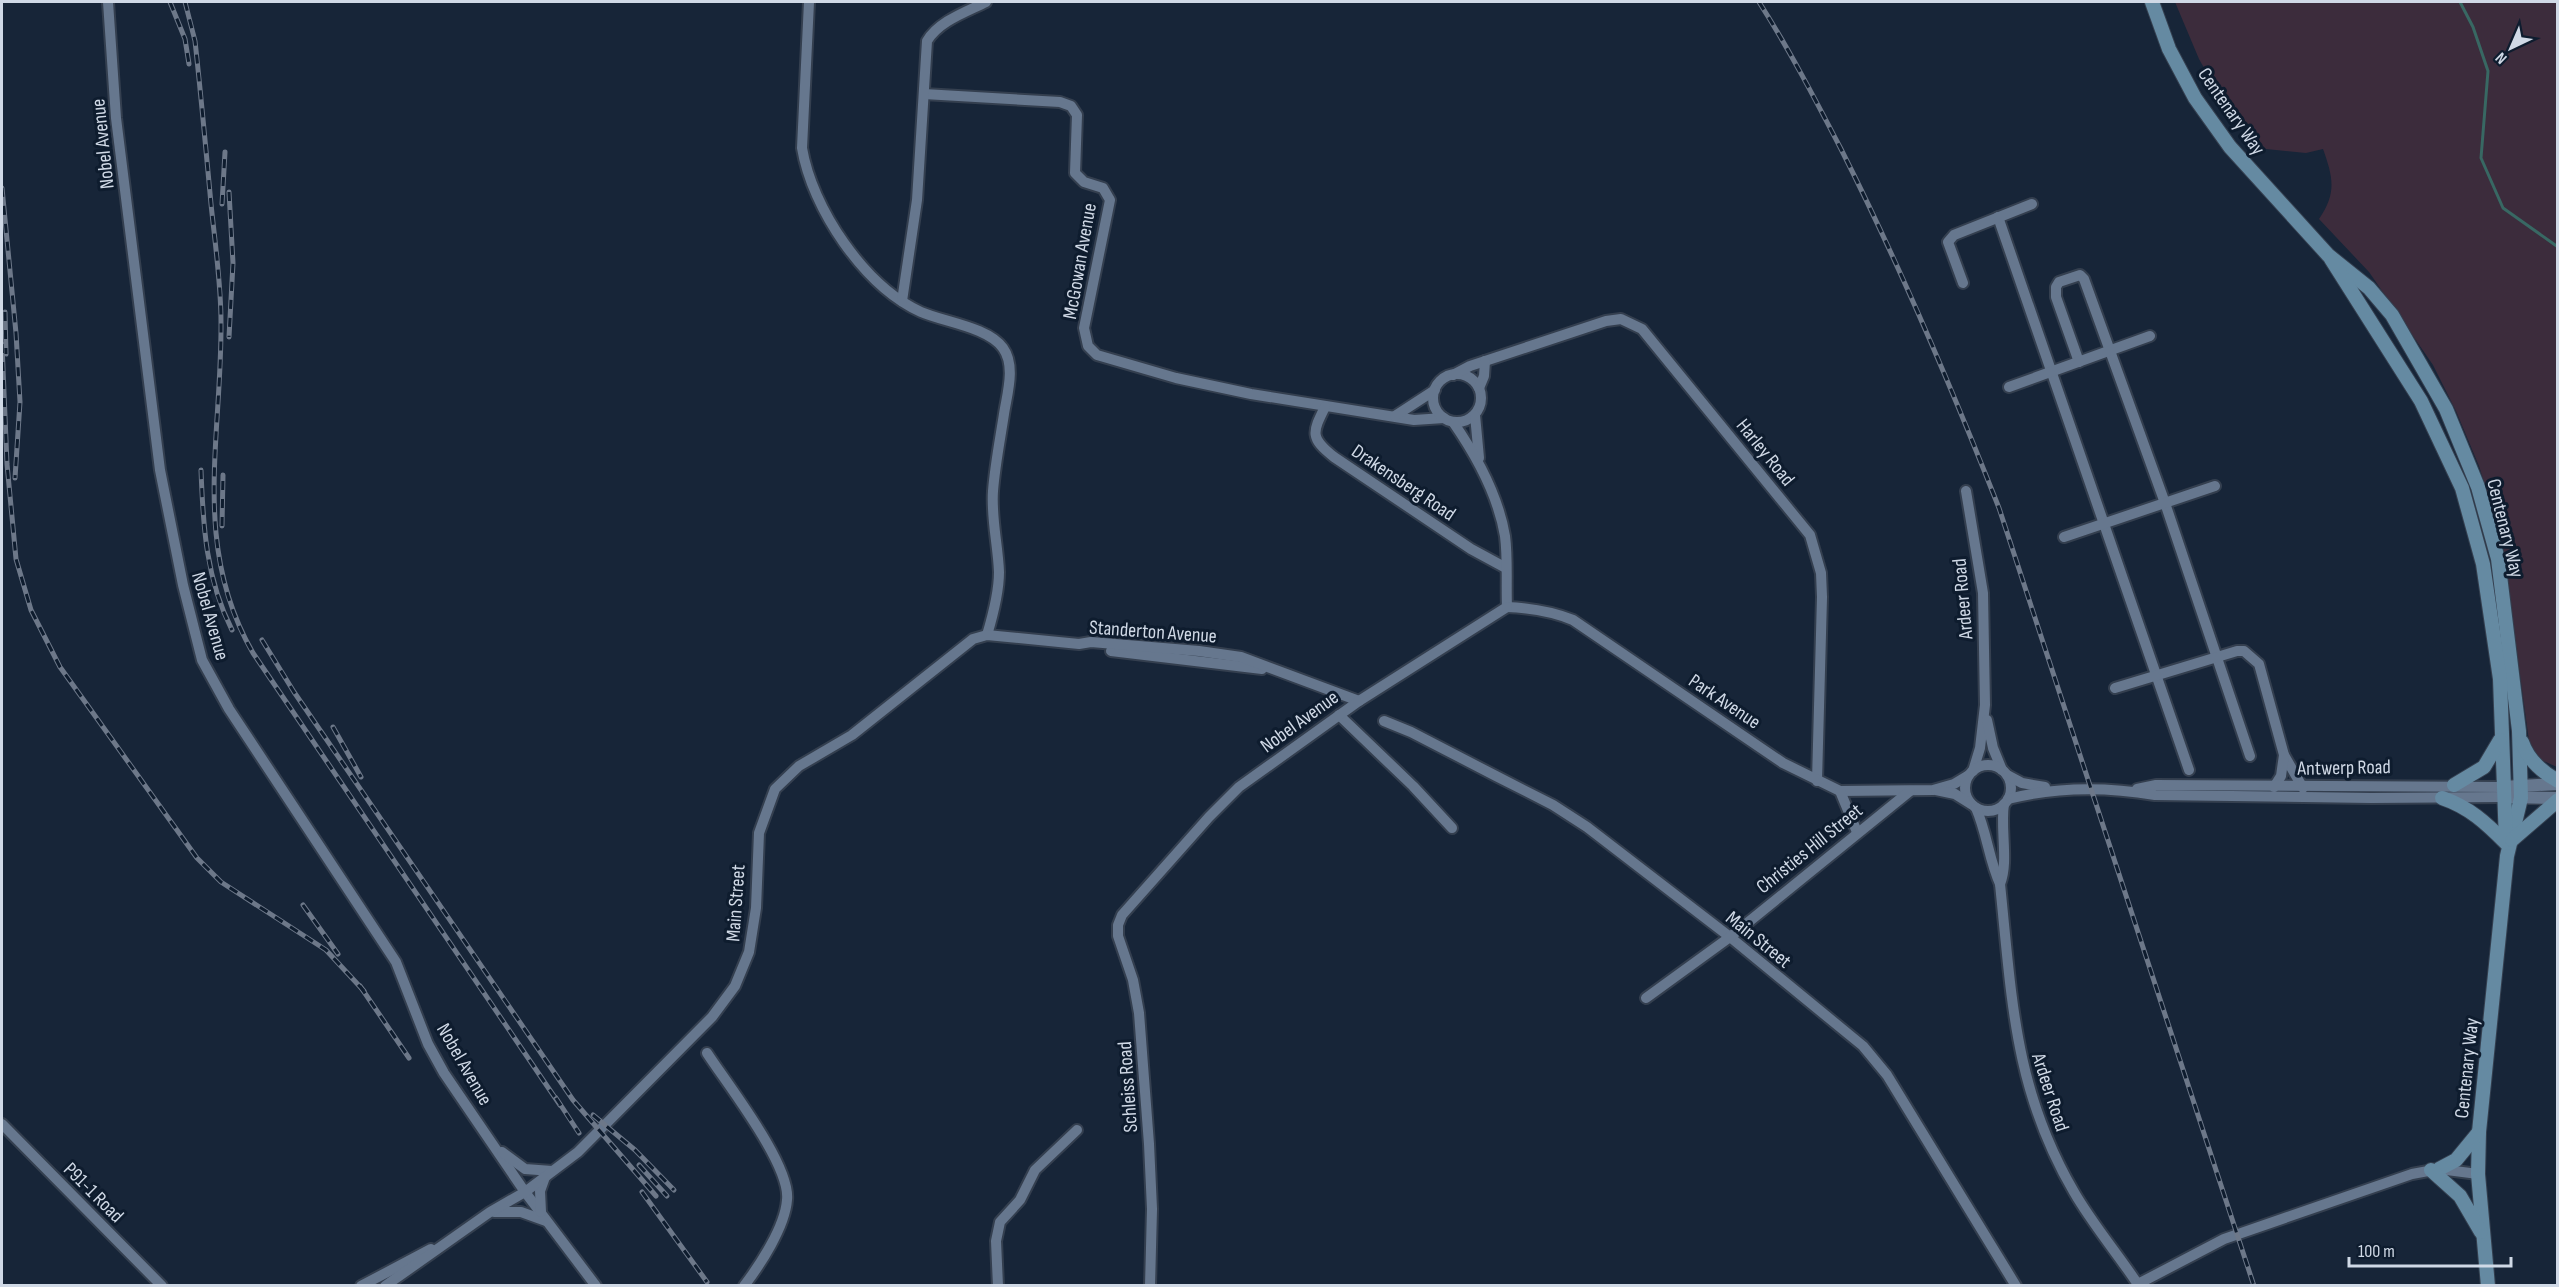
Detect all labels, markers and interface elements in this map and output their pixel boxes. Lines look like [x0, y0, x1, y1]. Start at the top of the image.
north arrow [2481, 18, 2541, 78]
text: N [2492, 48, 2511, 68]
street label: Centenary Way [2192, 63, 2270, 160]
street label: Nobel Avenue [86, 98, 120, 190]
street label: McGowan Avenue [1058, 201, 1102, 321]
street label: Harley Road [1731, 414, 1800, 491]
street label: Drakensberg Road [1347, 439, 1460, 526]
street label: Centenary Way [2481, 476, 2529, 580]
street label: Ardeer Road [1948, 558, 1979, 641]
street label: Nobel Avenue [186, 569, 234, 663]
street label: Standerton Avenue [1088, 616, 1218, 648]
street label: Park Avenue [1684, 669, 1765, 735]
street label: Nobel Avenue [1256, 685, 1343, 758]
street label: Antwerp Road [2296, 755, 2391, 781]
street label: Christies Hill Street [1752, 799, 1868, 899]
street label: Main Street [721, 864, 751, 942]
street label: Main Street [1721, 906, 1796, 973]
street label: Centenary Way [2450, 1016, 2484, 1120]
street label: Nobel Avenue [431, 1019, 497, 1110]
street label: Schleiss Road [1113, 1041, 1143, 1133]
street label: Ardeer Road [2026, 1049, 2074, 1135]
street label: P91-1 Road [58, 1158, 128, 1228]
scale bar [2349, 1230, 2511, 1268]
text: 100 m [2358, 1241, 2395, 1262]

